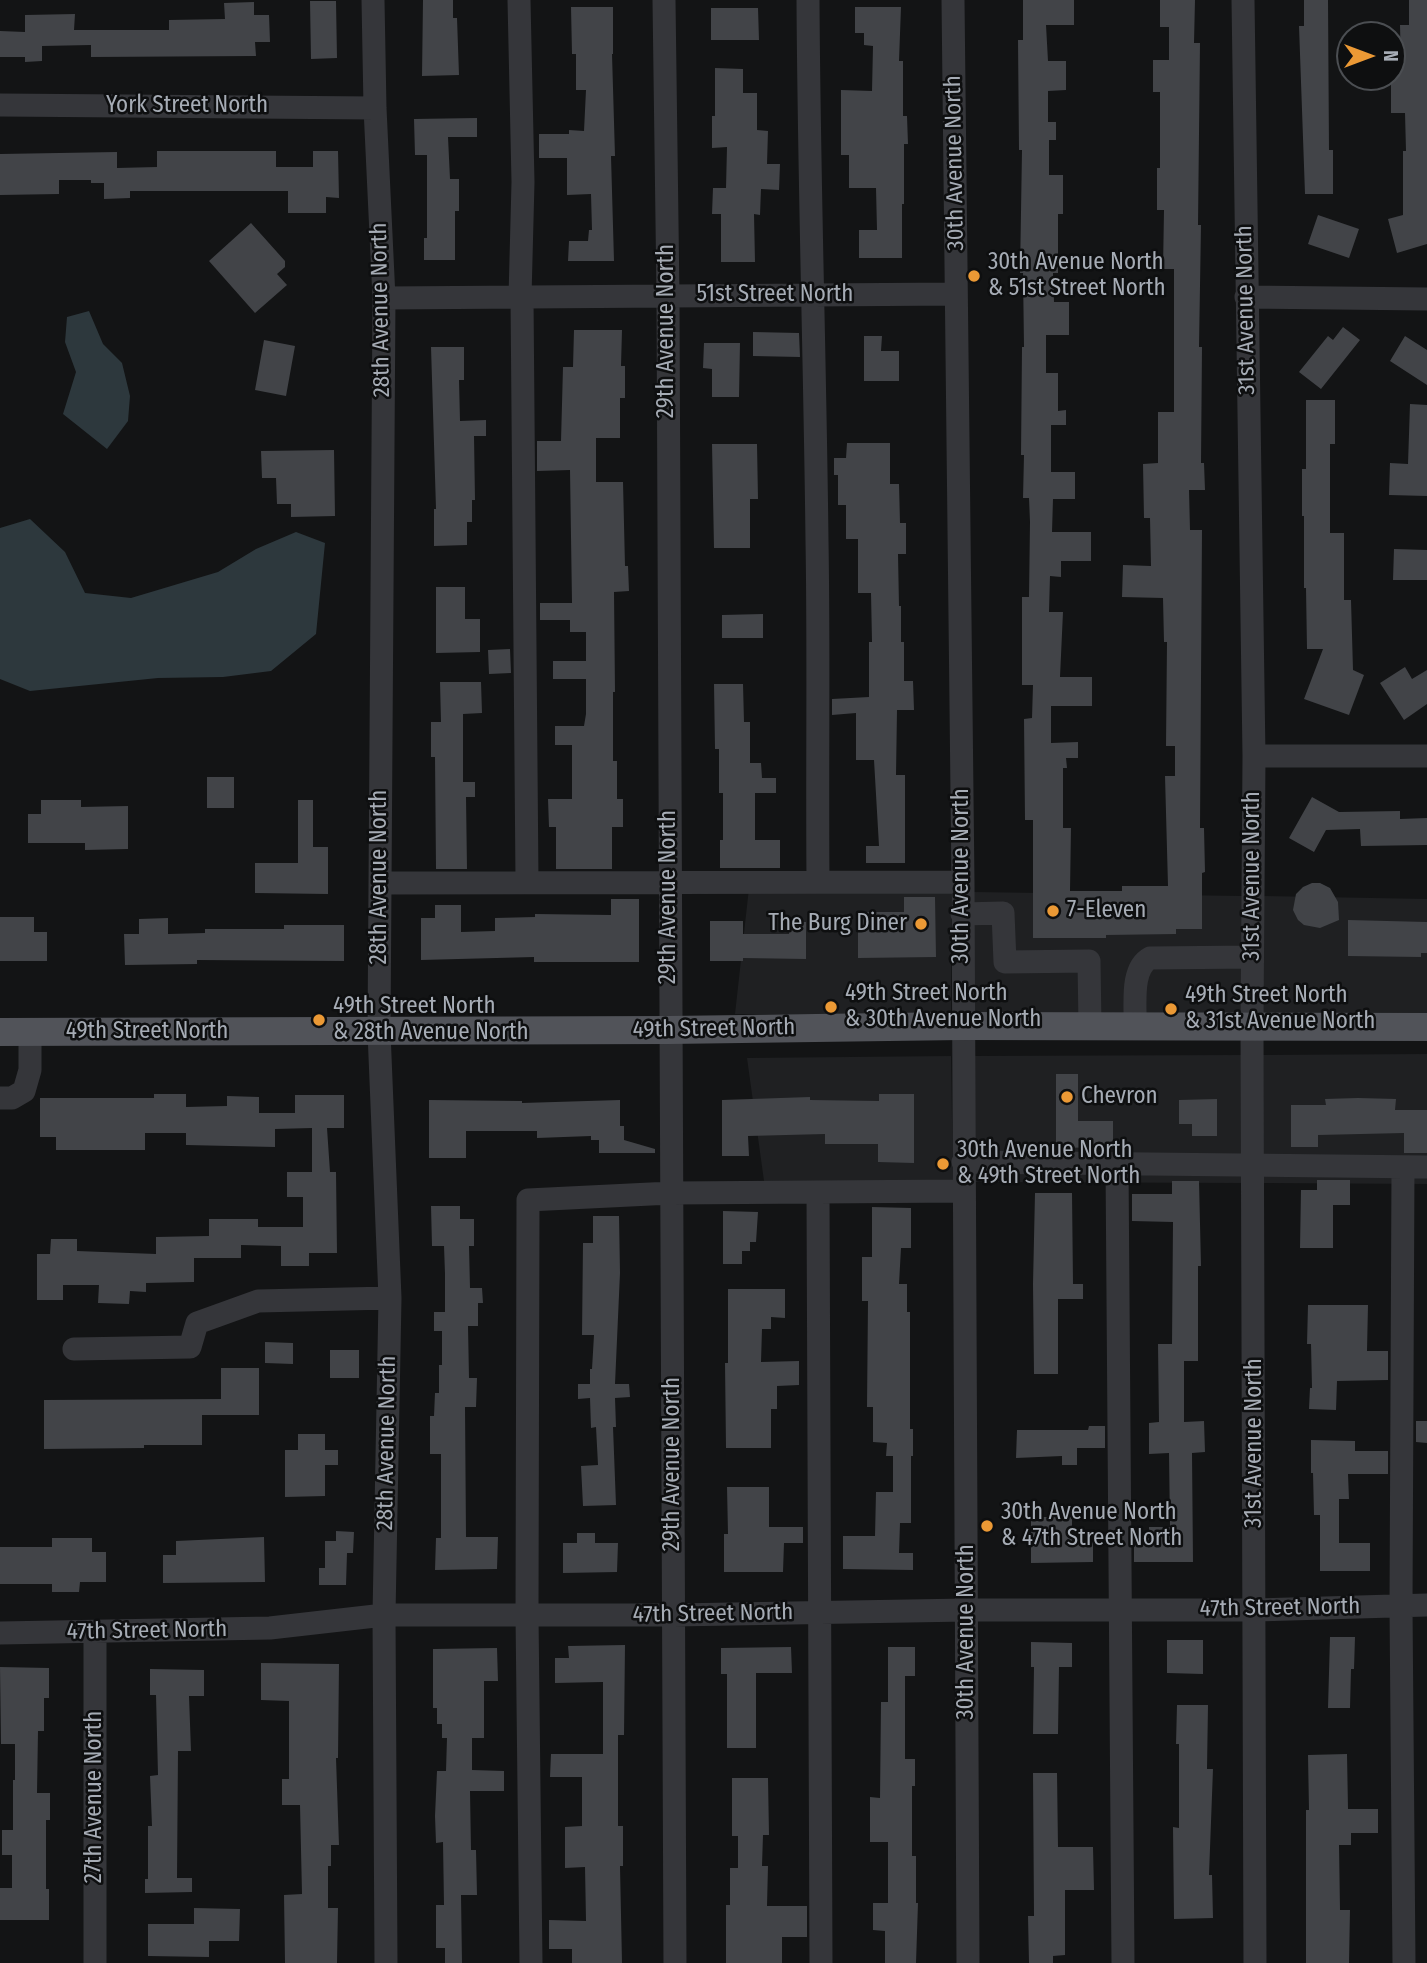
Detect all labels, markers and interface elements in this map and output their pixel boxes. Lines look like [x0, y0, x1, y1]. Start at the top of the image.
north arrow [1336, 21, 1406, 91]
text: N [1379, 50, 1402, 62]
street label: 30th Avenue North [940, 75, 970, 251]
street label: York Street North [106, 92, 268, 120]
street label: 28th Avenue North [366, 222, 396, 398]
street label: 31st Avenue North [1231, 225, 1261, 395]
street label: 29th Avenue North [653, 244, 681, 418]
place label: 30th Avenue North & 51st Street North [988, 249, 1166, 303]
marker: 30th Avenue North & 51st Street North [966, 268, 982, 284]
street label: 51st Street North [697, 281, 853, 309]
street label: 30th Avenue North [948, 788, 976, 964]
street label: 28th Avenue North [366, 790, 394, 964]
street label: 31st Avenue North [1239, 791, 1267, 961]
street label: 29th Avenue North [655, 810, 683, 984]
place label: 7-Eleven [1067, 897, 1146, 925]
marker: 7-Eleven [1045, 903, 1061, 919]
place label: The Burg Diner [768, 910, 907, 938]
marker: The Burg Diner [913, 916, 929, 932]
place label: 49th Street North & 30th Avenue North [845, 980, 1041, 1034]
place label: 49th Street North & 31st Avenue North [1185, 982, 1375, 1036]
place label: 49th Street North & 28th Avenue North [333, 993, 529, 1047]
marker: 49th Street North & 30th Avenue North [823, 999, 839, 1015]
marker: 49th Street North & 31st Avenue North [1163, 1001, 1179, 1017]
marker: 49th Street North & 28th Avenue North [311, 1012, 327, 1028]
street label: 49th Street North [632, 1014, 796, 1044]
street label: 49th Street North [66, 1018, 228, 1046]
place label: Chevron [1081, 1083, 1158, 1111]
marker: Chevron [1059, 1089, 1075, 1105]
place label: 30th Avenue North & 49th Street North [957, 1137, 1140, 1191]
marker: 30th Avenue North & 49th Street North [935, 1156, 951, 1172]
street label: 28th Avenue North [372, 1355, 402, 1531]
street label: 31st Avenue North [1241, 1358, 1269, 1528]
street label: 29th Avenue North [659, 1377, 687, 1551]
place label: 30th Avenue North & 47th Street North [1001, 1499, 1182, 1553]
marker: 30th Avenue North & 47th Street North [979, 1518, 995, 1534]
street label: 30th Avenue North [953, 1544, 981, 1720]
street label: 47th Street North [1199, 1593, 1361, 1623]
street label: 47th Street North [632, 1599, 794, 1629]
street label: 47th Street North [66, 1616, 228, 1646]
street label: 27th Avenue North [81, 1711, 109, 1883]

